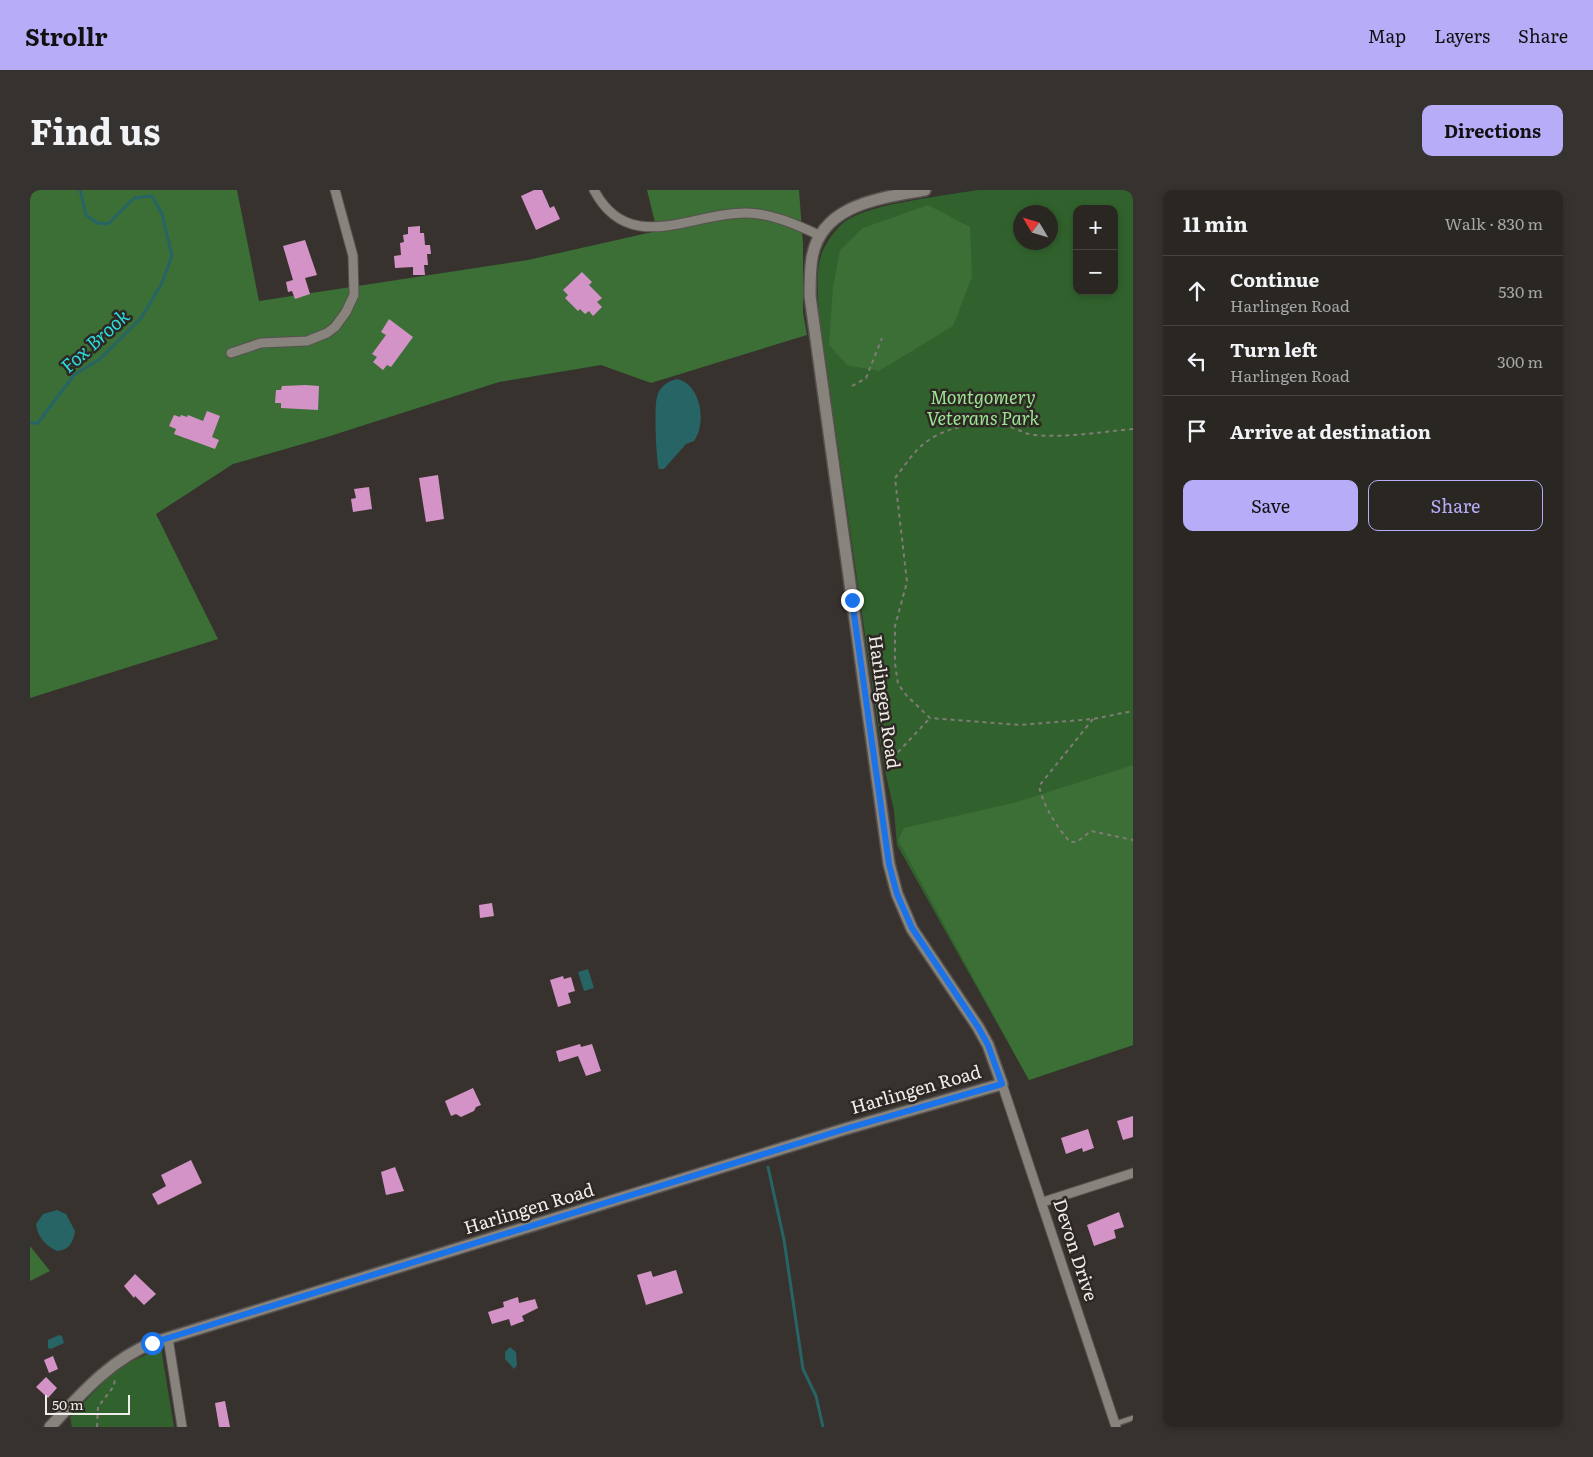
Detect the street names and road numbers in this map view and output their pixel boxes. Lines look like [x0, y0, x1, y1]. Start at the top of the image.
street label: Harlingen Road [863, 633, 908, 770]
street label: Harlingen Road [847, 1057, 984, 1120]
street label: Harlingen Road [460, 1175, 597, 1240]
street label: Devon Drive [1047, 1195, 1106, 1304]

